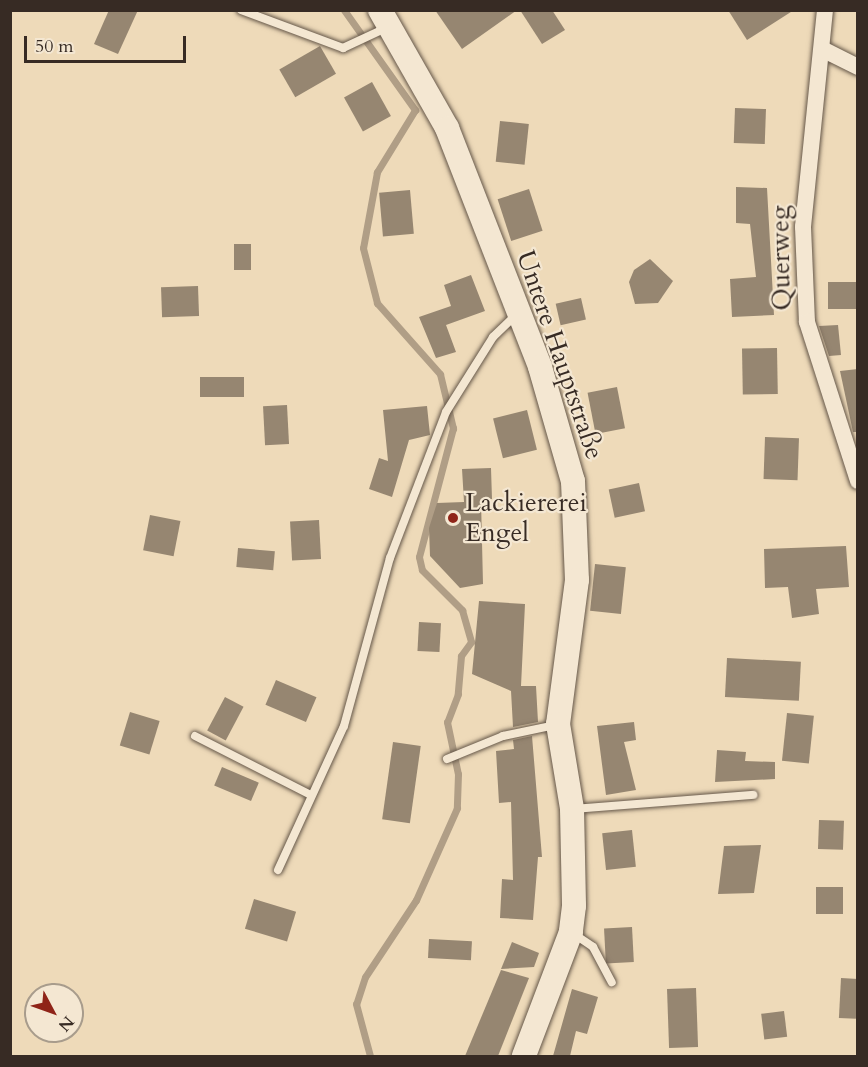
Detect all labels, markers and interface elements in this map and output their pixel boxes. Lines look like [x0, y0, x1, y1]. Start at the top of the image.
scale bar [27, 24, 189, 62]
text: 50 m [35, 34, 74, 59]
street label: Querweg [764, 205, 798, 311]
street label: Untere Hauptstraße [510, 247, 610, 463]
place label: Lackiererei Engel [465, 487, 587, 548]
marker: Lackiererei Engel [446, 511, 460, 525]
north arrow [24, 983, 84, 1043]
text: N [53, 1011, 79, 1036]

